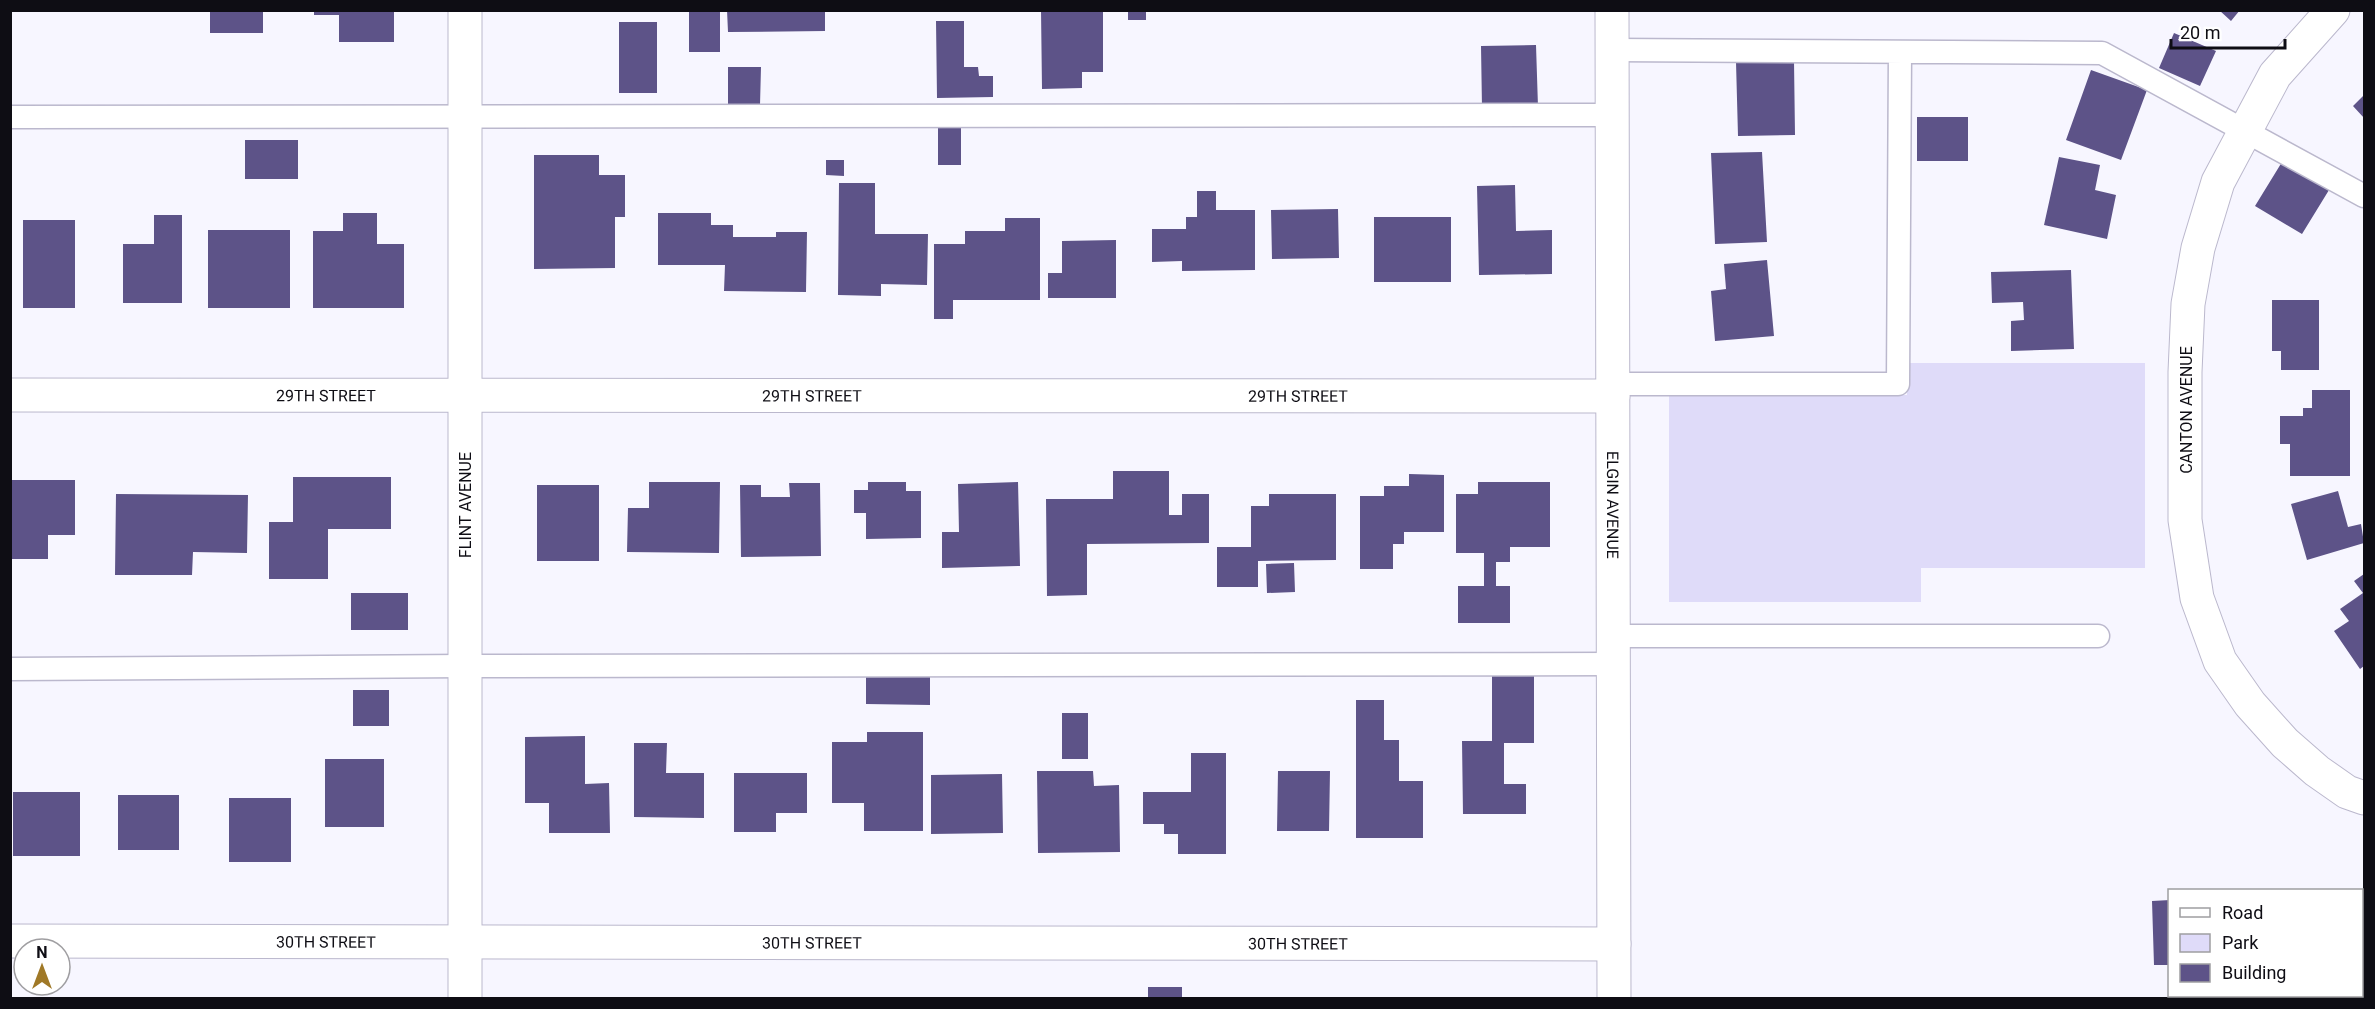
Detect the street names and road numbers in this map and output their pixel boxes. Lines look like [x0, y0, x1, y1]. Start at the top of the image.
street label: CANTON AVENUE [2177, 346, 2196, 474]
street label: 29TH STREET [276, 386, 376, 405]
street label: 29TH STREET [762, 386, 862, 405]
street label: 29TH STREET [1248, 386, 1348, 405]
street label: ELGIN AVENUE [1603, 451, 1623, 559]
street label: FLINT AVENUE [456, 452, 475, 558]
street label: 30TH STREET [276, 932, 376, 951]
street label: 30TH STREET [762, 933, 862, 952]
street label: 30TH STREET [1248, 934, 1348, 953]

